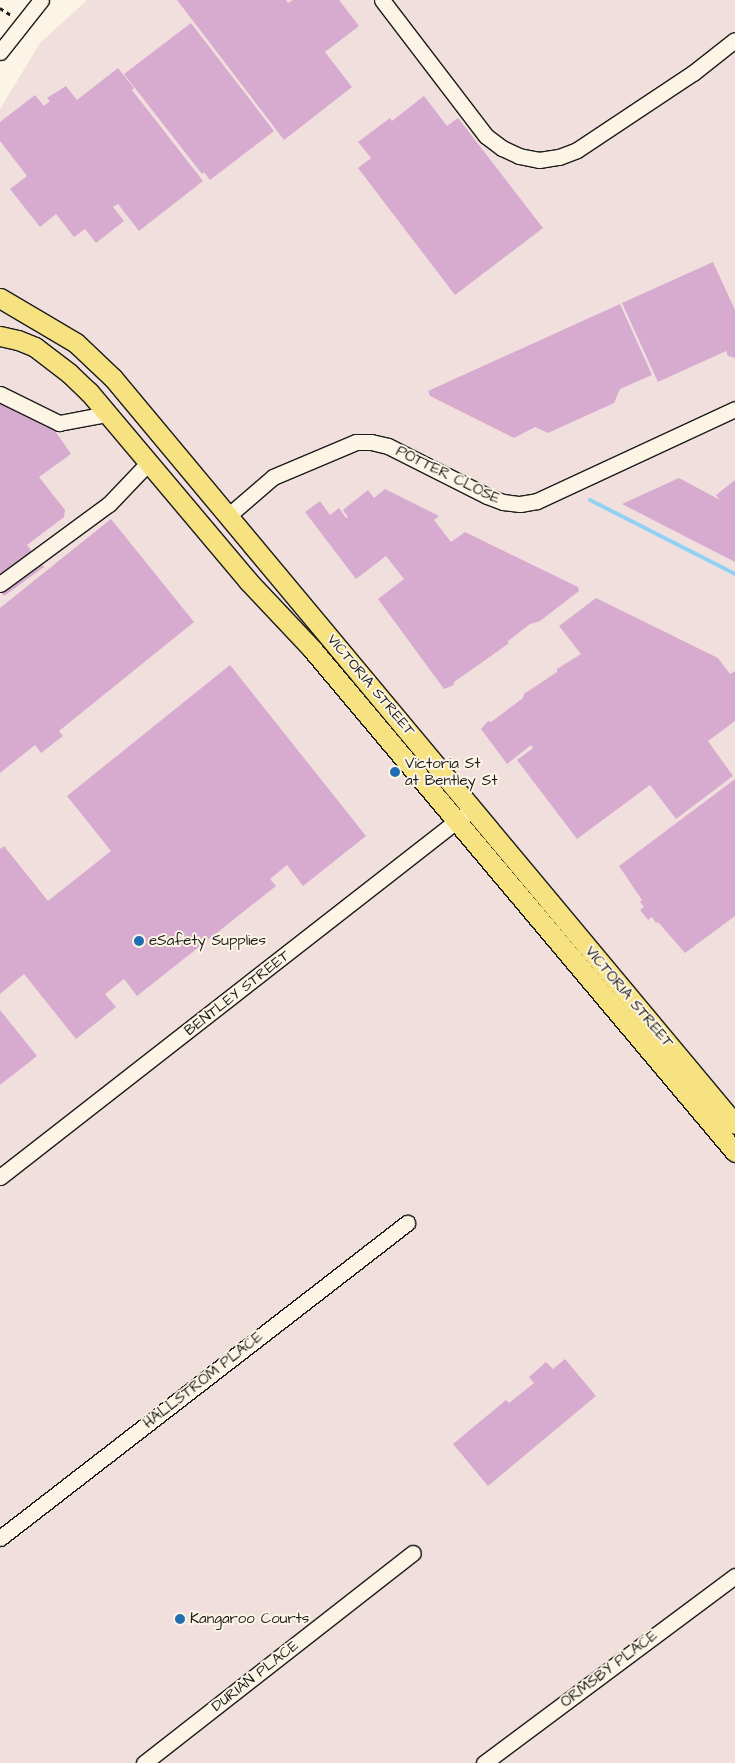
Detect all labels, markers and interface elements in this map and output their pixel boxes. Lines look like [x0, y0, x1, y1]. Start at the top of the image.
street label: POTTER CLOSE [393, 442, 503, 508]
street label: VICTORIA STREET [323, 631, 419, 739]
place label: Victoria St at Bentley St [405, 754, 497, 789]
marker: Victoria St at Bentley St [389, 766, 401, 778]
place label: eSafety Supplies [149, 932, 266, 950]
marker: eSafety Supplies [133, 935, 145, 947]
street label: VICTORIA STREET [581, 943, 677, 1051]
street label: BENTLEY STREET [181, 946, 293, 1040]
street label: HALLSTROM PLACE [140, 1328, 266, 1432]
place label: Kangaroo Courts [190, 1610, 309, 1628]
marker: Kangaroo Courts [174, 1613, 186, 1625]
street label: ORMSBY PLACE [557, 1627, 661, 1711]
street label: DURIAN PLACE [208, 1637, 302, 1715]

